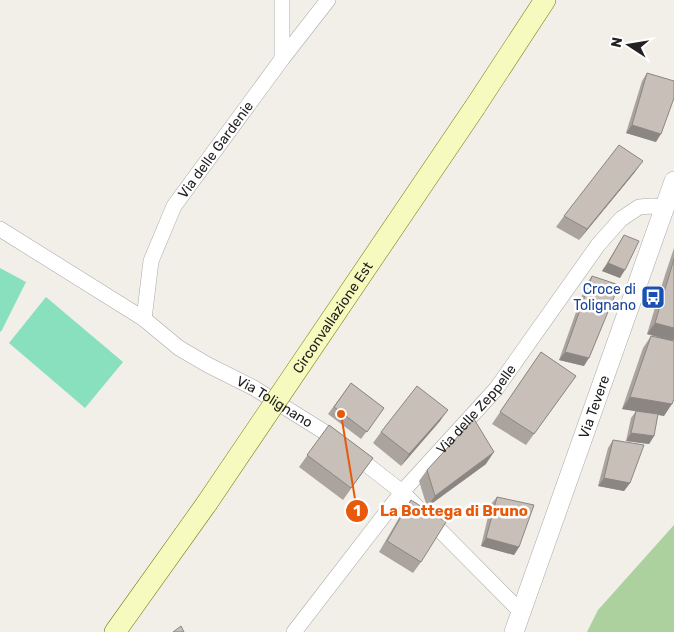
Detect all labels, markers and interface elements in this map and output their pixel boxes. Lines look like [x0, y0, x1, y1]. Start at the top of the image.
north arrow [604, 20, 654, 70]
text: N [607, 36, 626, 49]
street label: Via delle Gardenie [174, 98, 257, 202]
street label: Circonvallazione Est [289, 258, 377, 377]
place label: Croce di Tolignano [573, 281, 636, 314]
bus stop icon: Croce di Tolignano [640, 284, 666, 310]
street label: Via delle Zeppelle [433, 361, 519, 457]
street label: Via Tolignano [234, 372, 316, 431]
street label: Via Tevere [575, 373, 613, 441]
callout: La Bottega di Bruno [345, 496, 538, 526]
text: 1 [353, 502, 361, 520]
text: La Bottega di Bruno [380, 502, 528, 520]

